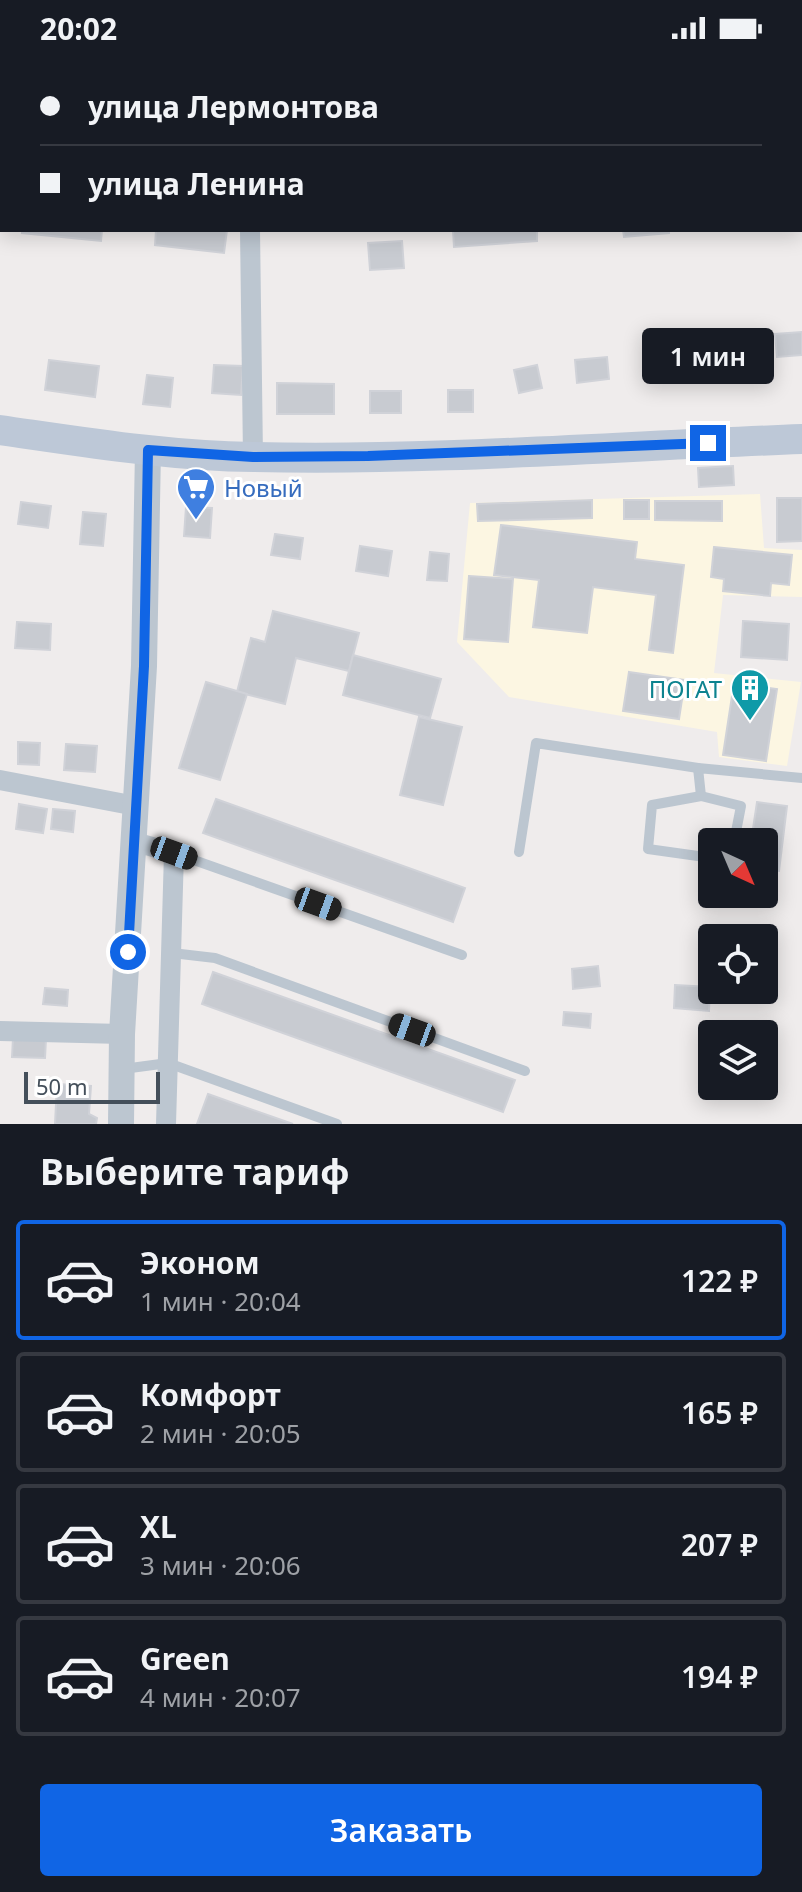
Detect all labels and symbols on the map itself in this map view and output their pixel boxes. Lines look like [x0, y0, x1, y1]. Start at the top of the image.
callout: 1 мин [642, 327, 774, 383]
route end [690, 425, 726, 461]
supermarket icon: Новый [175, 466, 217, 521]
place label: Новый [224, 471, 303, 504]
building icon: ПОГАТ [729, 667, 771, 722]
place label: ПОГАТ [649, 672, 723, 705]
north arrow [698, 828, 778, 908]
car [147, 834, 201, 872]
car [291, 885, 345, 923]
route start [110, 934, 146, 970]
car [385, 1011, 439, 1049]
scale bar [24, 1068, 160, 1104]

